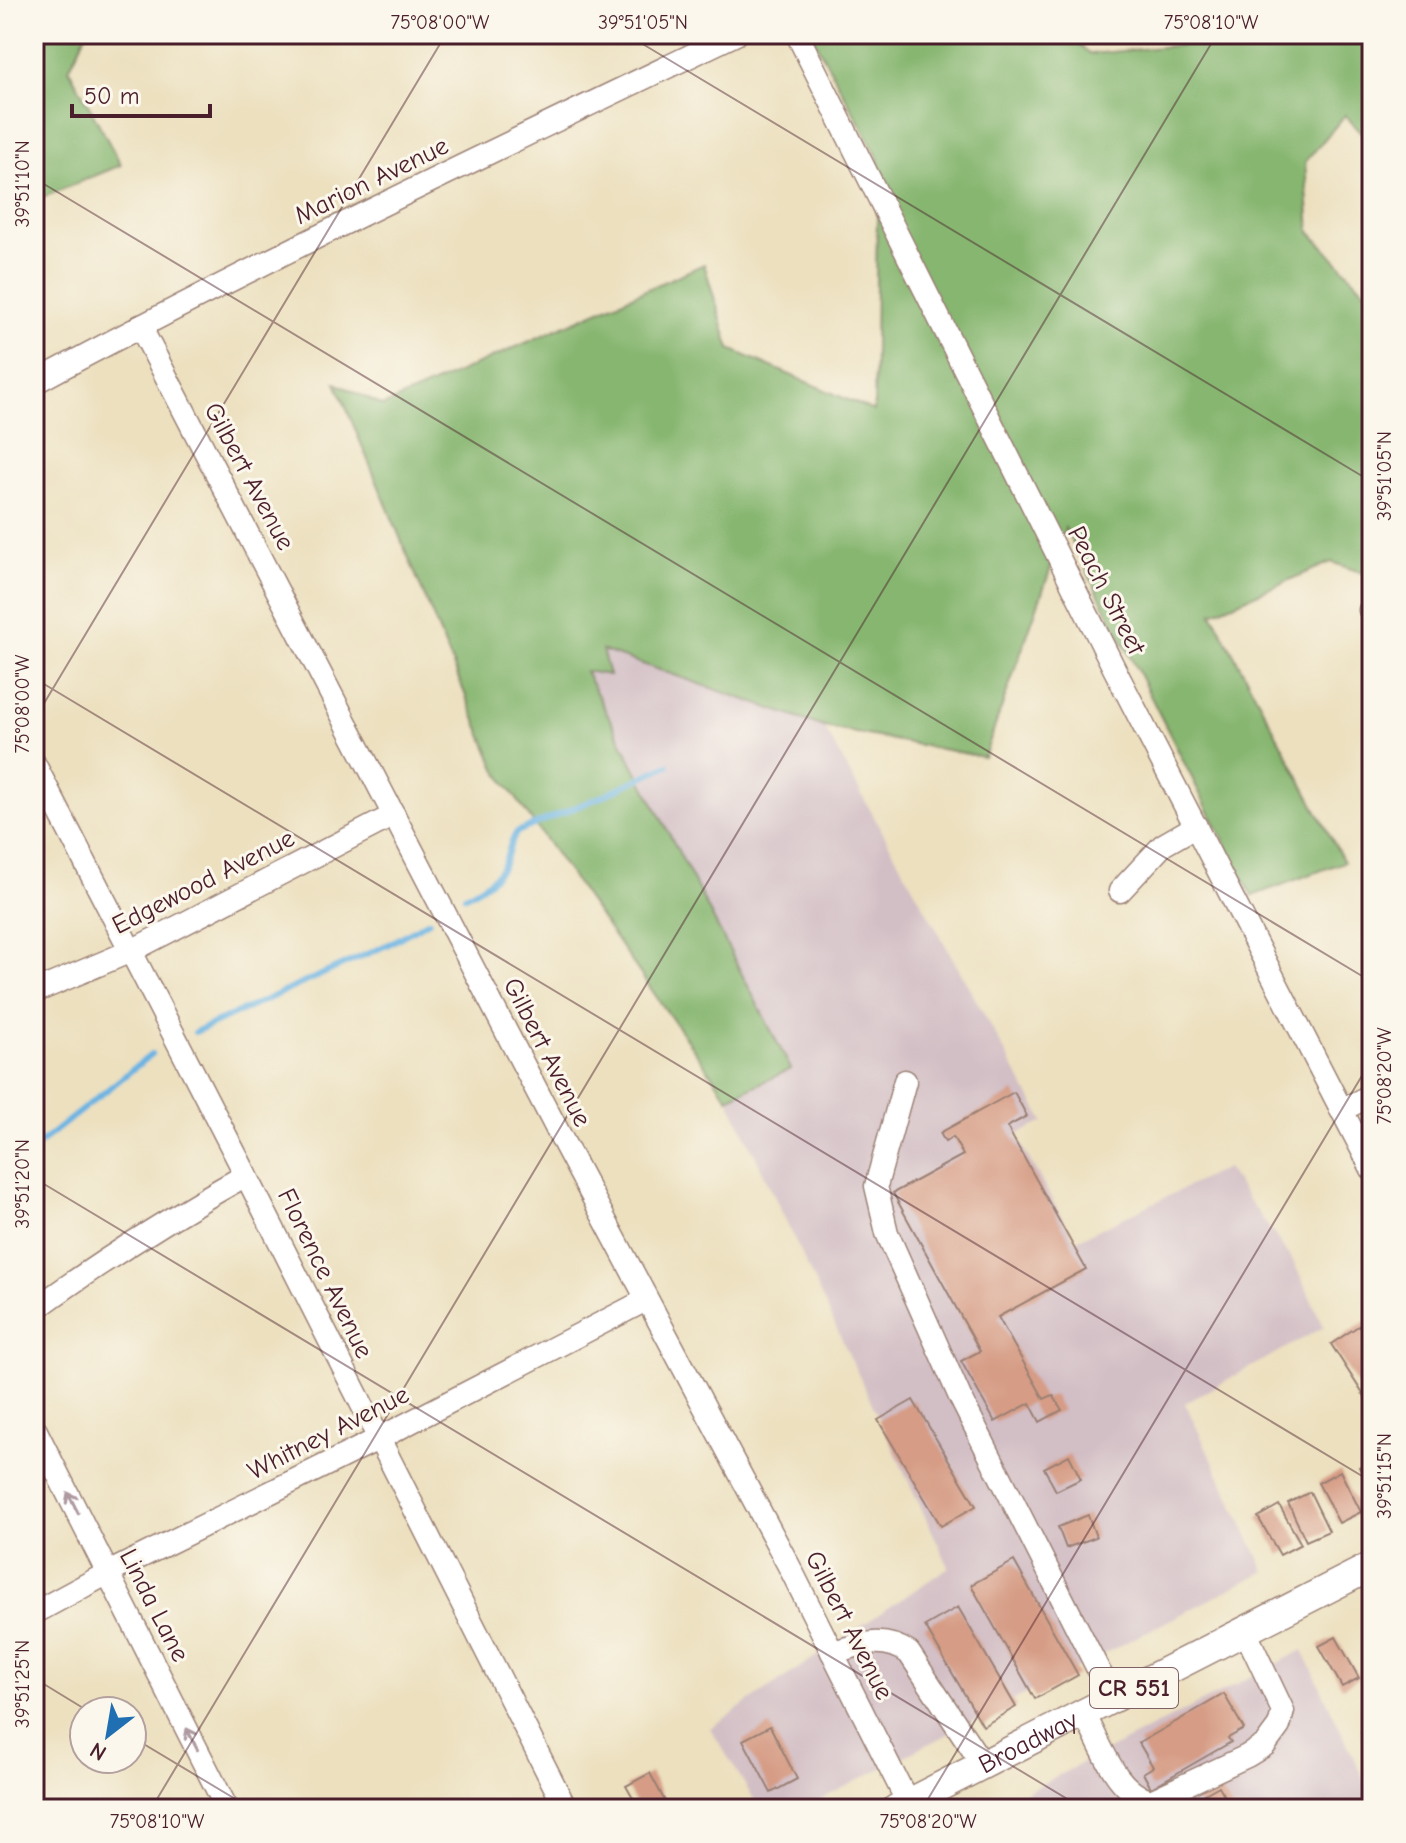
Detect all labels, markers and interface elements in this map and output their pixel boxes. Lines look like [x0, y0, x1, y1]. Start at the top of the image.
text: 75°08'00"W [391, 11, 490, 34]
text: 39°51'05"N [598, 11, 688, 34]
text: 75°08'10"W [1164, 11, 1259, 34]
scale bar [72, 68, 210, 118]
text: 50 m [84, 82, 140, 110]
street label: Marion Avenue [290, 131, 453, 231]
text: 39°51'10"N [11, 140, 34, 228]
street label: Gilbert Avenue [198, 398, 301, 555]
text: 39°51'05"N [1373, 431, 1396, 521]
street label: Peach Street [1061, 521, 1152, 661]
text: 75°08'00"W [11, 654, 34, 753]
street label: Edgewood Avenue [107, 823, 300, 941]
street label: Gilbert Avenue [497, 973, 597, 1132]
text: 75°08'20"W [1373, 1027, 1396, 1125]
text: 39°51'20"N [11, 1139, 34, 1229]
street label: Florence Avenue [271, 1184, 379, 1363]
street label: Whitney Avenue [243, 1379, 414, 1486]
text: 39°51'15"N [1373, 1433, 1396, 1519]
one-way arrow [64, 1492, 80, 1516]
street label: Linda Lane [113, 1544, 195, 1667]
street label: Gilbert Avenue [799, 1546, 899, 1705]
text: 39°51'25"N [11, 1640, 34, 1728]
road number: CR 551 [1090, 1668, 1178, 1708]
north arrow [68, 1695, 148, 1775]
street label: Broadway [974, 1705, 1083, 1780]
one-way arrow [183, 1728, 199, 1752]
text: N [85, 1736, 111, 1766]
text: 75°08'10"W [110, 1810, 205, 1833]
text: 75°08'20"W [879, 1810, 977, 1833]

